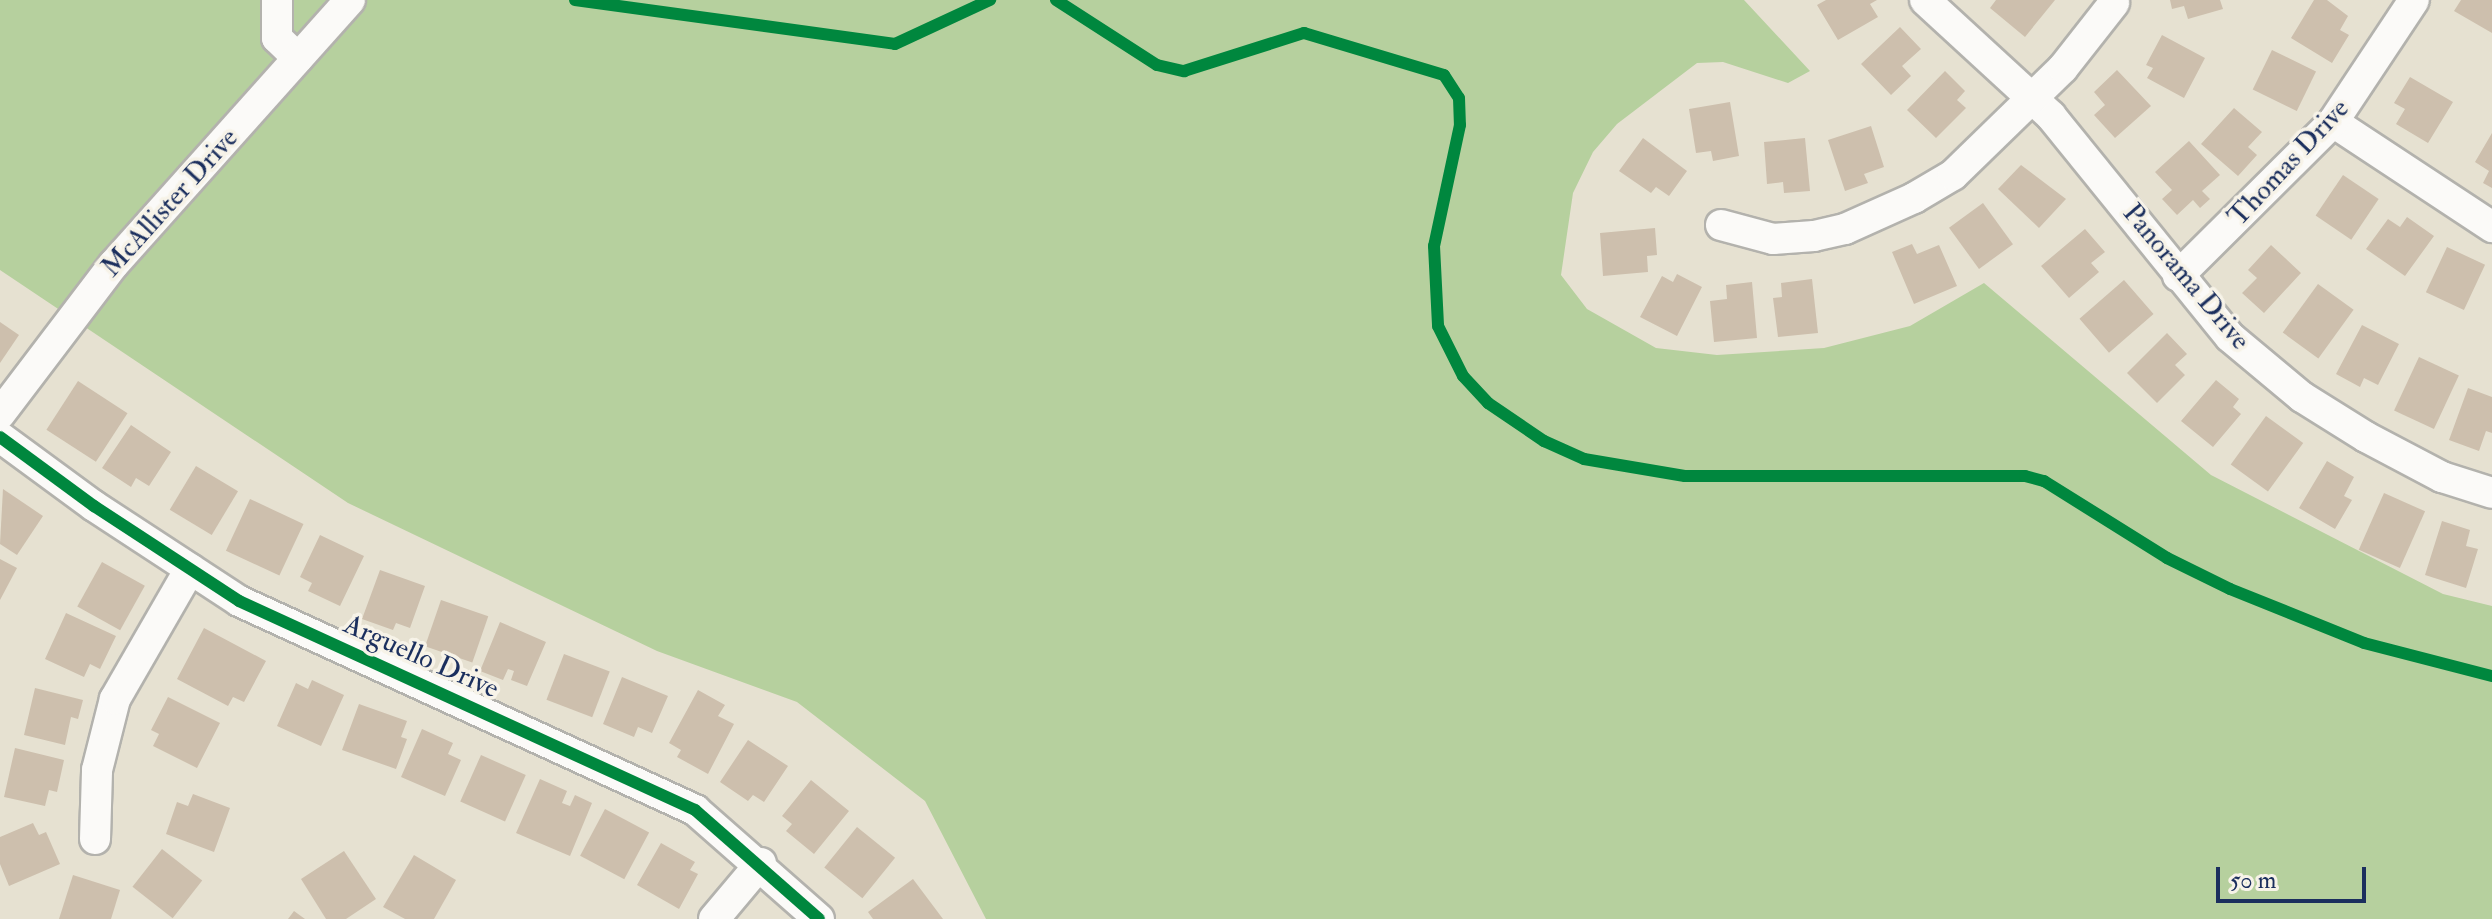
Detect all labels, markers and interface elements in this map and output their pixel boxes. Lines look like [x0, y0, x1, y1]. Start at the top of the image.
street label: Thomas Drive [2222, 92, 2356, 234]
street label: McAllister Drive [95, 122, 245, 284]
street label: Panorama Drive [2115, 197, 2257, 357]
street label: Arguello Drive [338, 608, 504, 706]
scale bar [2220, 851, 2370, 901]
text: 50 m [2230, 865, 2276, 896]

